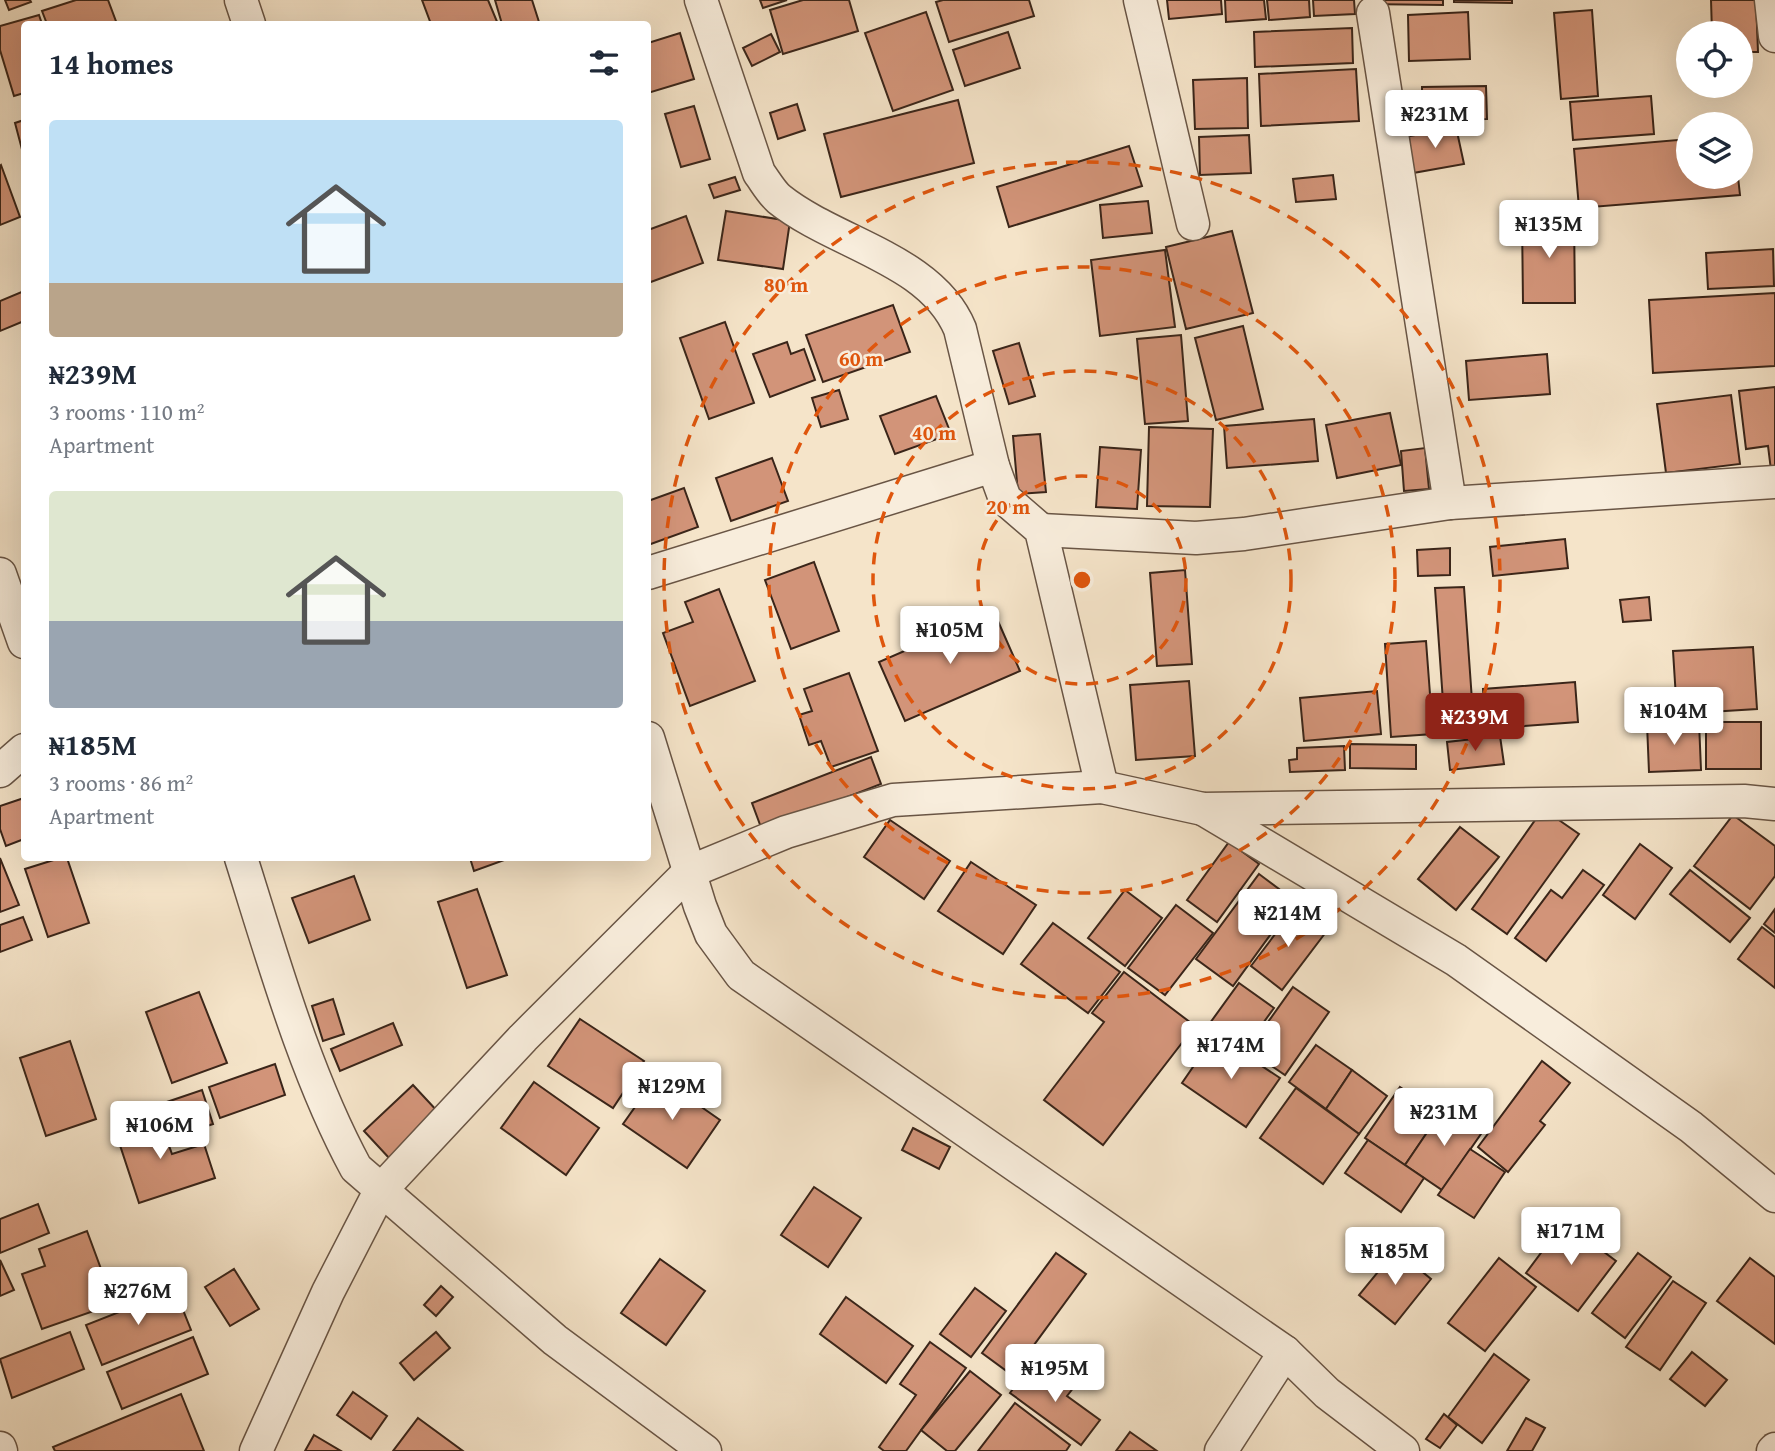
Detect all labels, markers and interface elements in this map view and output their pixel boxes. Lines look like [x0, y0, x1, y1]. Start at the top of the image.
map controls [1676, 21, 1753, 189]
button: locate [1676, 21, 1753, 98]
text: 14 homes [49, 41, 174, 85]
icon: filters [585, 44, 623, 82]
pin: ₦231M [1386, 90, 1484, 150]
text: ₦231M [1401, 96, 1469, 129]
button: layers [1676, 112, 1753, 189]
icon: home [273, 166, 399, 292]
pin: ₦135M [1500, 201, 1598, 260]
text: ₦135M [1515, 206, 1583, 239]
text: 80 m [764, 269, 808, 300]
text: 60 m [839, 343, 883, 374]
text: ₦239M [49, 351, 137, 395]
text: 3 rooms · 110 m² [49, 395, 204, 428]
text: 40 m [912, 417, 956, 448]
text: Apartment [49, 428, 154, 461]
text: 20 m [986, 491, 1030, 522]
icon: home [273, 537, 399, 663]
centre of rings [1070, 568, 1094, 592]
pin: ₦105M [901, 606, 999, 666]
text: ₦105M [916, 612, 984, 645]
pin: ₦104M [1625, 688, 1723, 747]
text: ₦104M [1640, 693, 1708, 726]
pin: ₦239M [1426, 694, 1524, 753]
text: ₦239M [1441, 699, 1509, 732]
text: ₦185M [49, 722, 137, 766]
text: 3 rooms · 86 m² [49, 766, 193, 799]
text: Apartment [49, 799, 154, 832]
pin: ₦214M [1239, 890, 1337, 949]
text: ₦214M [1254, 895, 1322, 928]
pin: ₦174M [1182, 1021, 1280, 1081]
text: ₦174M [1197, 1027, 1265, 1060]
pin: ₦129M [623, 1062, 721, 1122]
text: ₦129M [638, 1068, 706, 1101]
pin: ₦231M [1395, 1088, 1493, 1148]
text: ₦231M [1410, 1094, 1478, 1127]
pin: ₦106M [111, 1102, 209, 1161]
text: ₦106M [126, 1107, 194, 1140]
pin: ₦171M [1522, 1208, 1620, 1267]
text: ₦171M [1537, 1213, 1605, 1246]
pin: ₦185M [1346, 1228, 1444, 1287]
text: ₦185M [1361, 1233, 1429, 1266]
pin: ₦276M [89, 1268, 187, 1327]
text: ₦276M [104, 1273, 172, 1306]
pin: ₦195M [1006, 1344, 1104, 1404]
text: ₦195M [1021, 1350, 1089, 1383]

